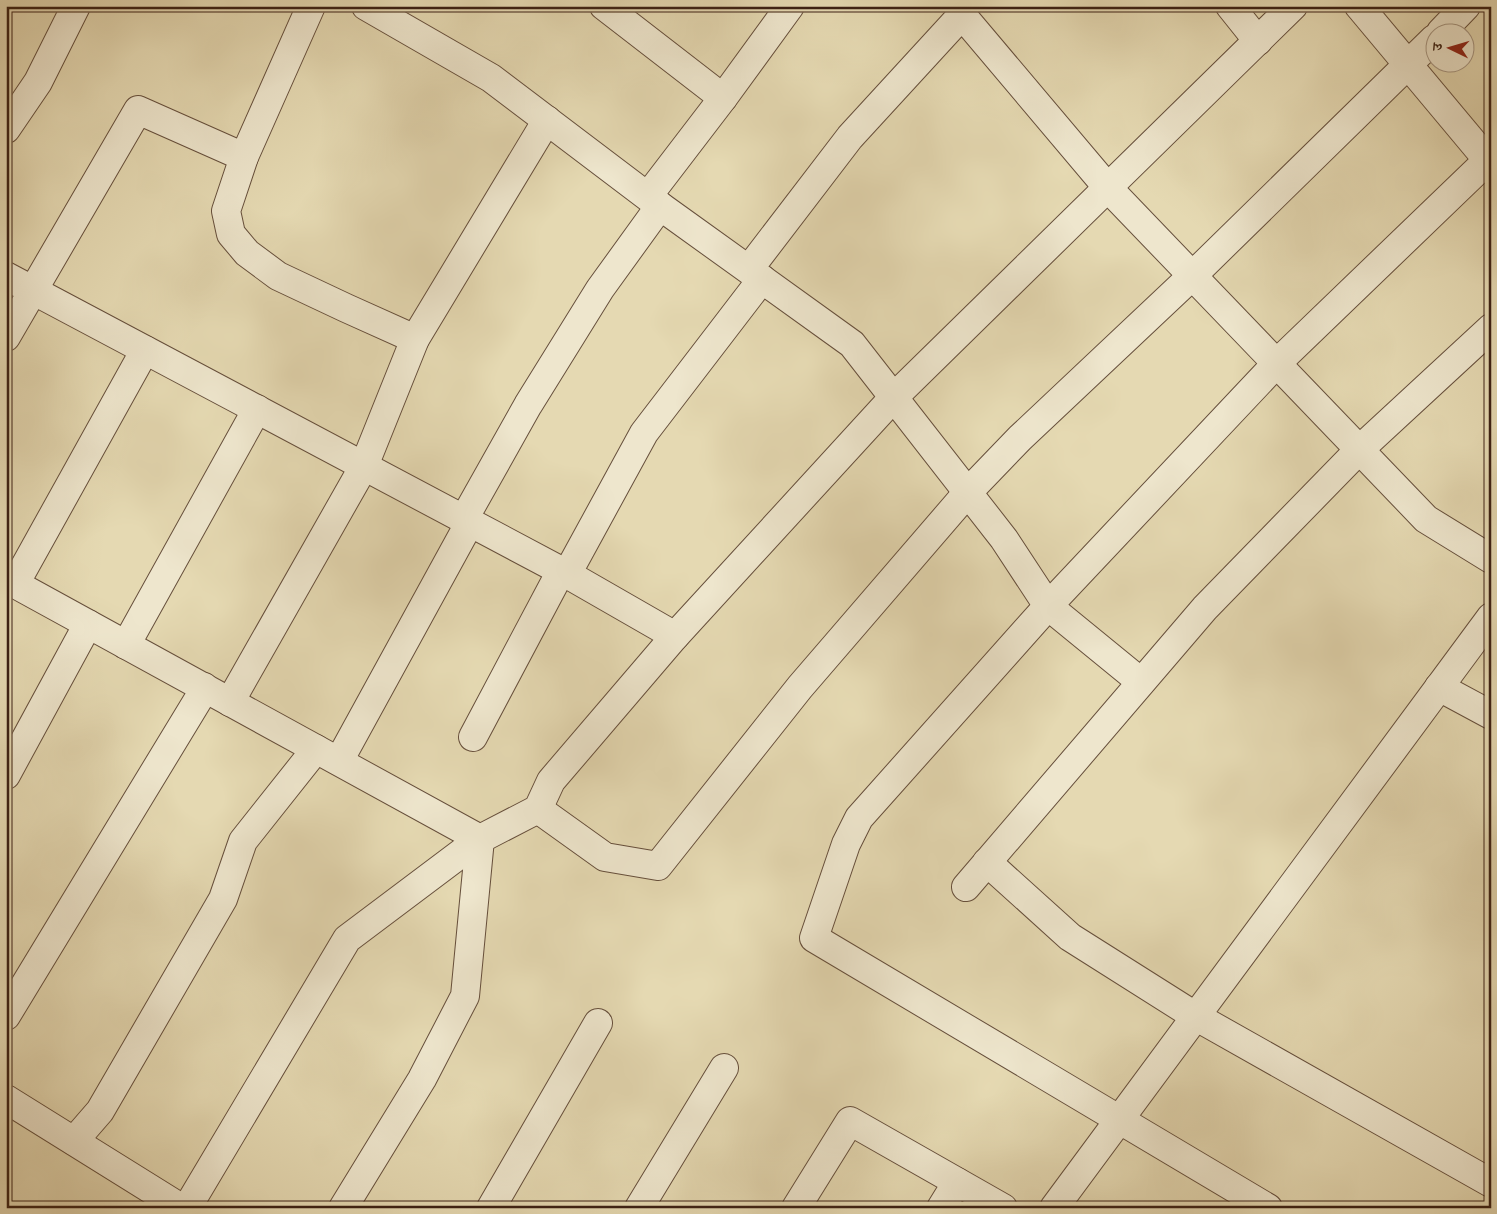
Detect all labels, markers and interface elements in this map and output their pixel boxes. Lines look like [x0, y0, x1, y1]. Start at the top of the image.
north arrow [1424, 22, 1474, 72]
text: उ [1429, 42, 1447, 52]

